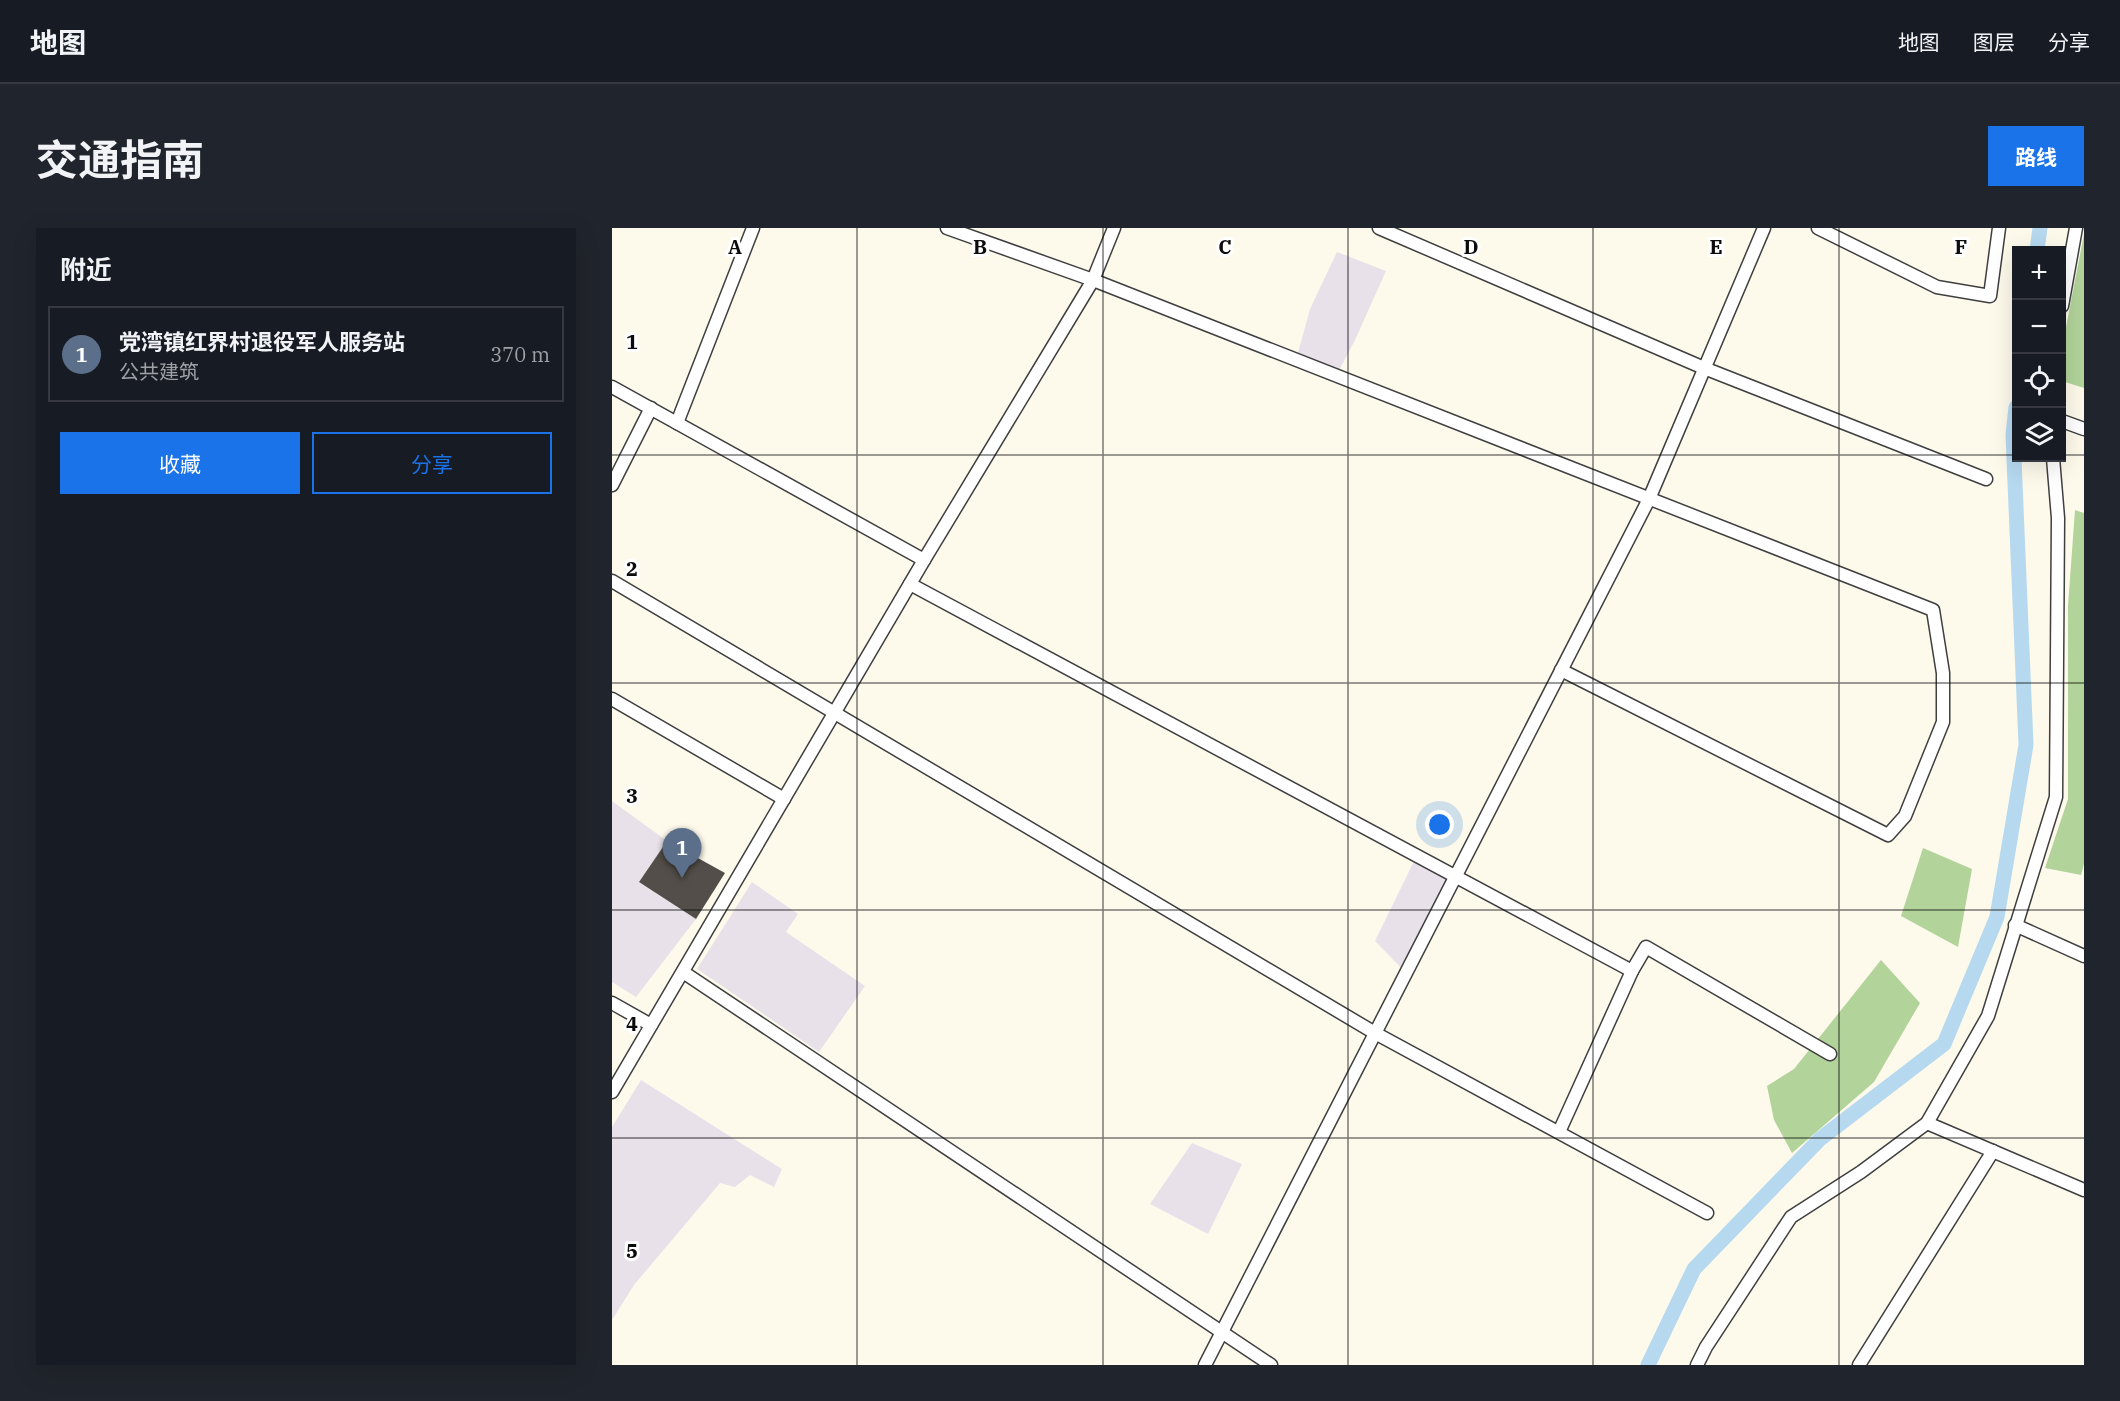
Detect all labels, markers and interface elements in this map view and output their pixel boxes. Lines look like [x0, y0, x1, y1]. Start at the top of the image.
text: 地图 [30, 24, 86, 61]
text: 地图 [1898, 28, 1940, 56]
text: 图层 [1973, 28, 2015, 56]
text: 分享 [2048, 28, 2090, 56]
button: 路线 [1988, 126, 2084, 186]
text: 交通指南 [36, 132, 204, 187]
text: A [728, 233, 742, 260]
text: B [973, 233, 987, 260]
text: C [1218, 233, 1232, 260]
text: D [1463, 233, 1479, 260]
text: E [1709, 233, 1723, 260]
text: F [1955, 233, 1967, 260]
map controls [2012, 246, 2066, 462]
button: + [2012, 246, 2066, 300]
text: 附近 [60, 252, 112, 286]
button: − [2012, 300, 2066, 354]
text: 党湾镇红界村退役军人服务站 [119, 327, 405, 356]
text: 1 [626, 328, 638, 355]
text: 1 [76, 341, 88, 368]
text: 370 m [490, 341, 550, 368]
button: locate [2012, 354, 2066, 408]
text: 公共建筑 [119, 358, 199, 385]
button: layers [2012, 408, 2066, 462]
button: 收藏 [60, 432, 300, 494]
button: 分享 [312, 432, 552, 494]
text: 2 [626, 555, 638, 582]
text: 3 [626, 782, 638, 809]
your location [1425, 810, 1454, 839]
pin: 1 [662, 828, 702, 878]
text: 4 [626, 1010, 638, 1037]
text: 5 [626, 1237, 638, 1264]

